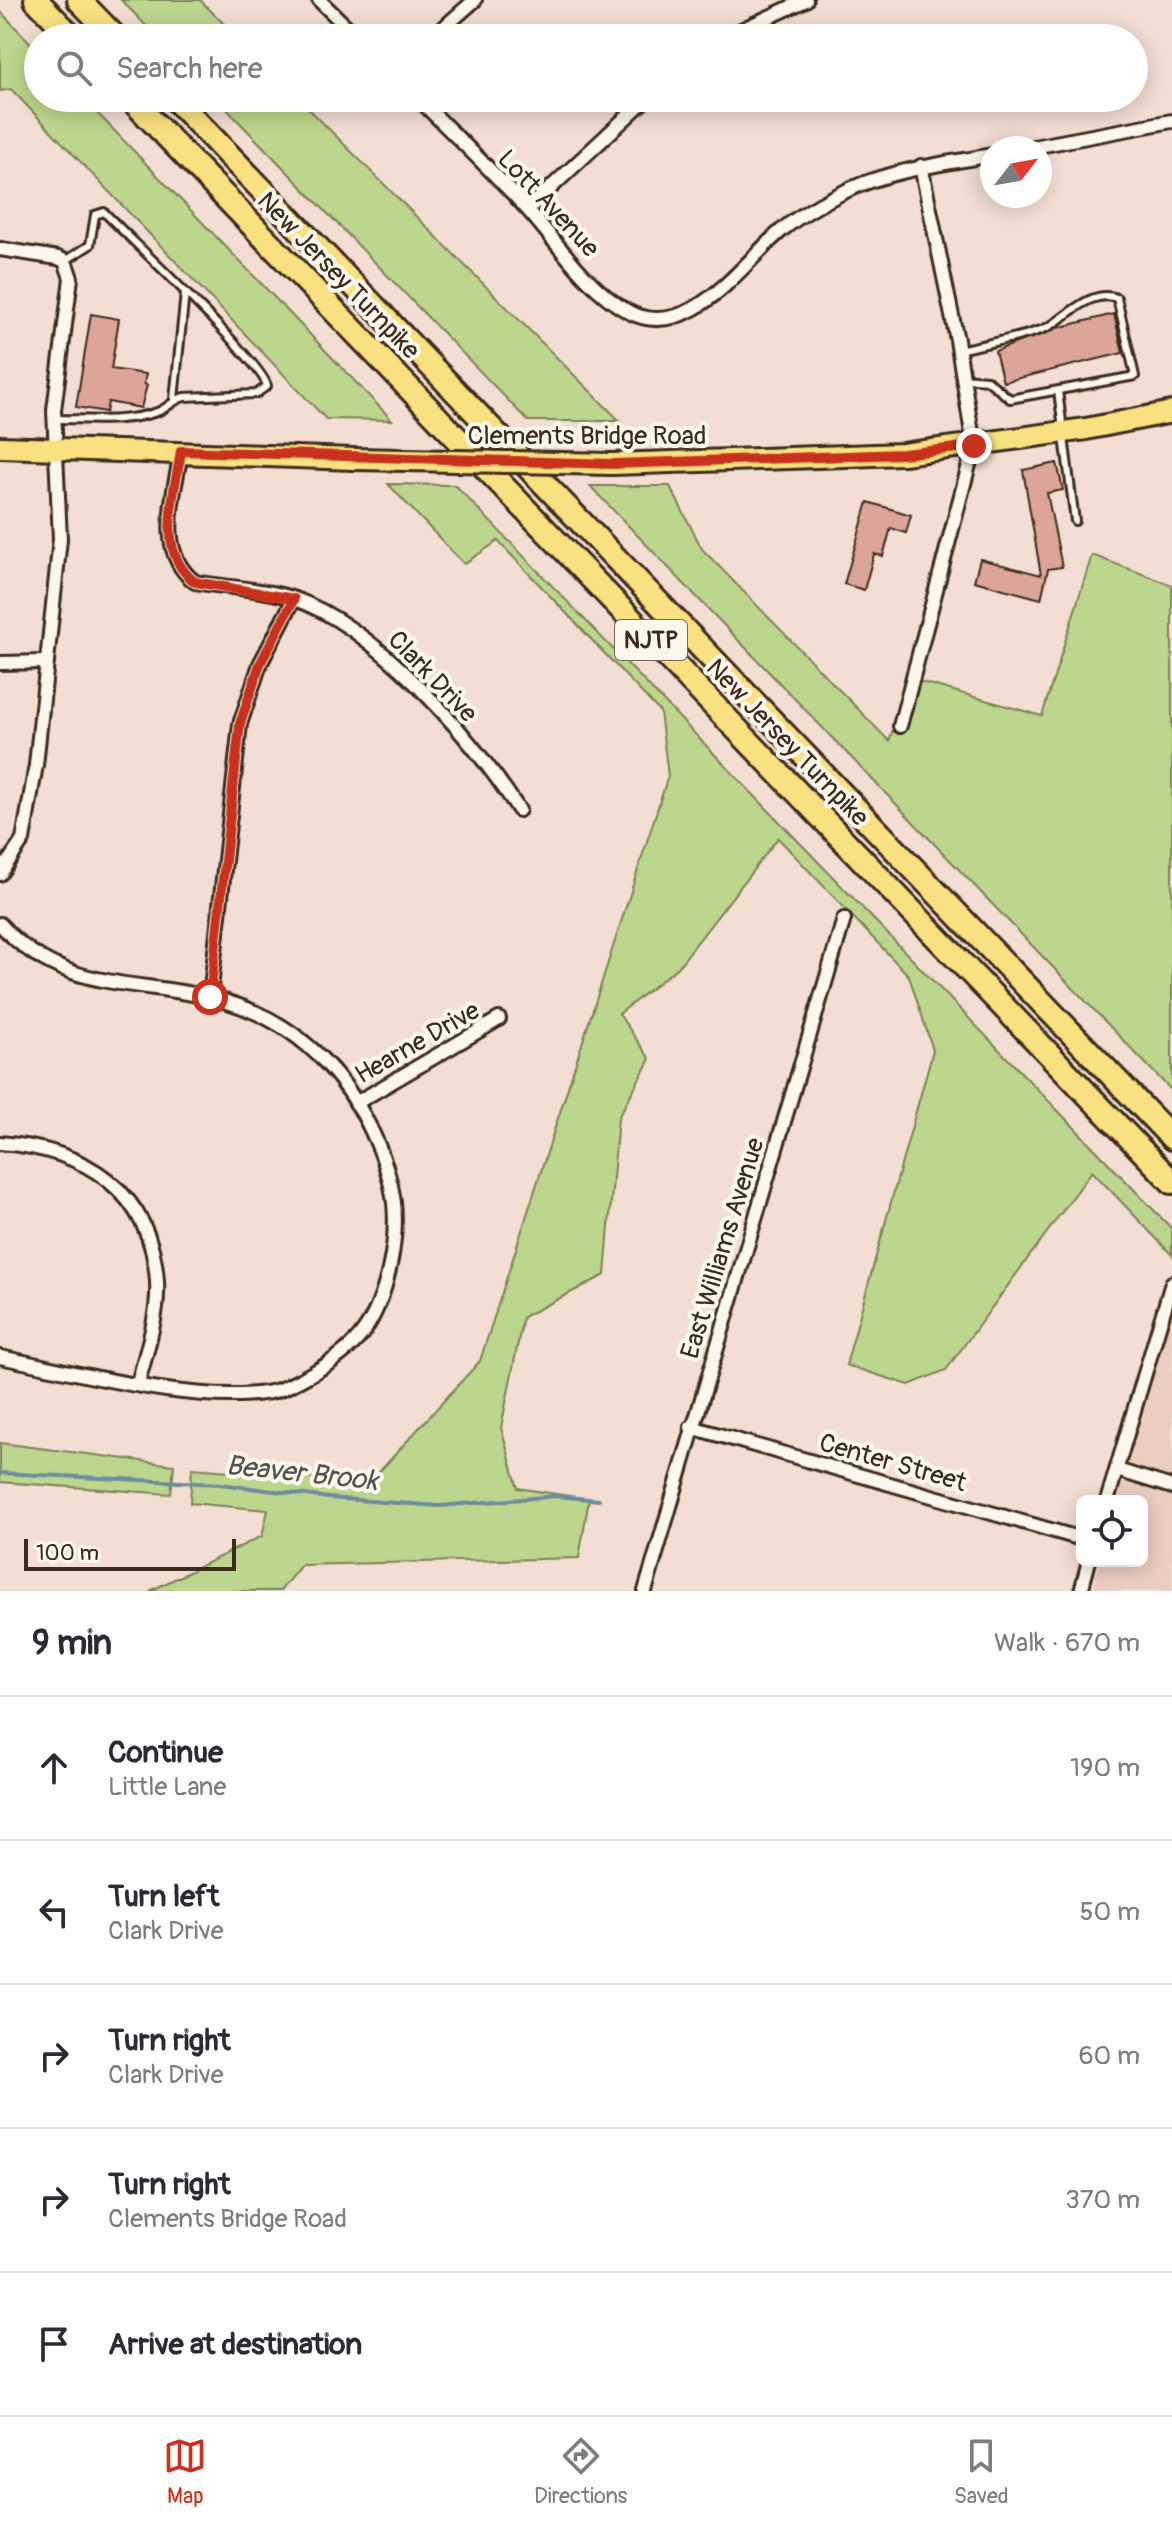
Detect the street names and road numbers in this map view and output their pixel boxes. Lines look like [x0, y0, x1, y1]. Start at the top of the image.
street label: Lott Avenue [490, 143, 606, 264]
street label: New Jersey Turnpike [250, 185, 427, 366]
street label: Clements Bridge Road [468, 420, 706, 452]
road number: NJTP [615, 620, 687, 660]
street label: Clark Drive [381, 624, 484, 730]
street label: New Jersey Turnpike [699, 652, 876, 833]
street label: Hearne Drive [350, 994, 486, 1091]
street label: East Williams Avenue [674, 1134, 772, 1363]
street label: Center Street [815, 1427, 970, 1499]

